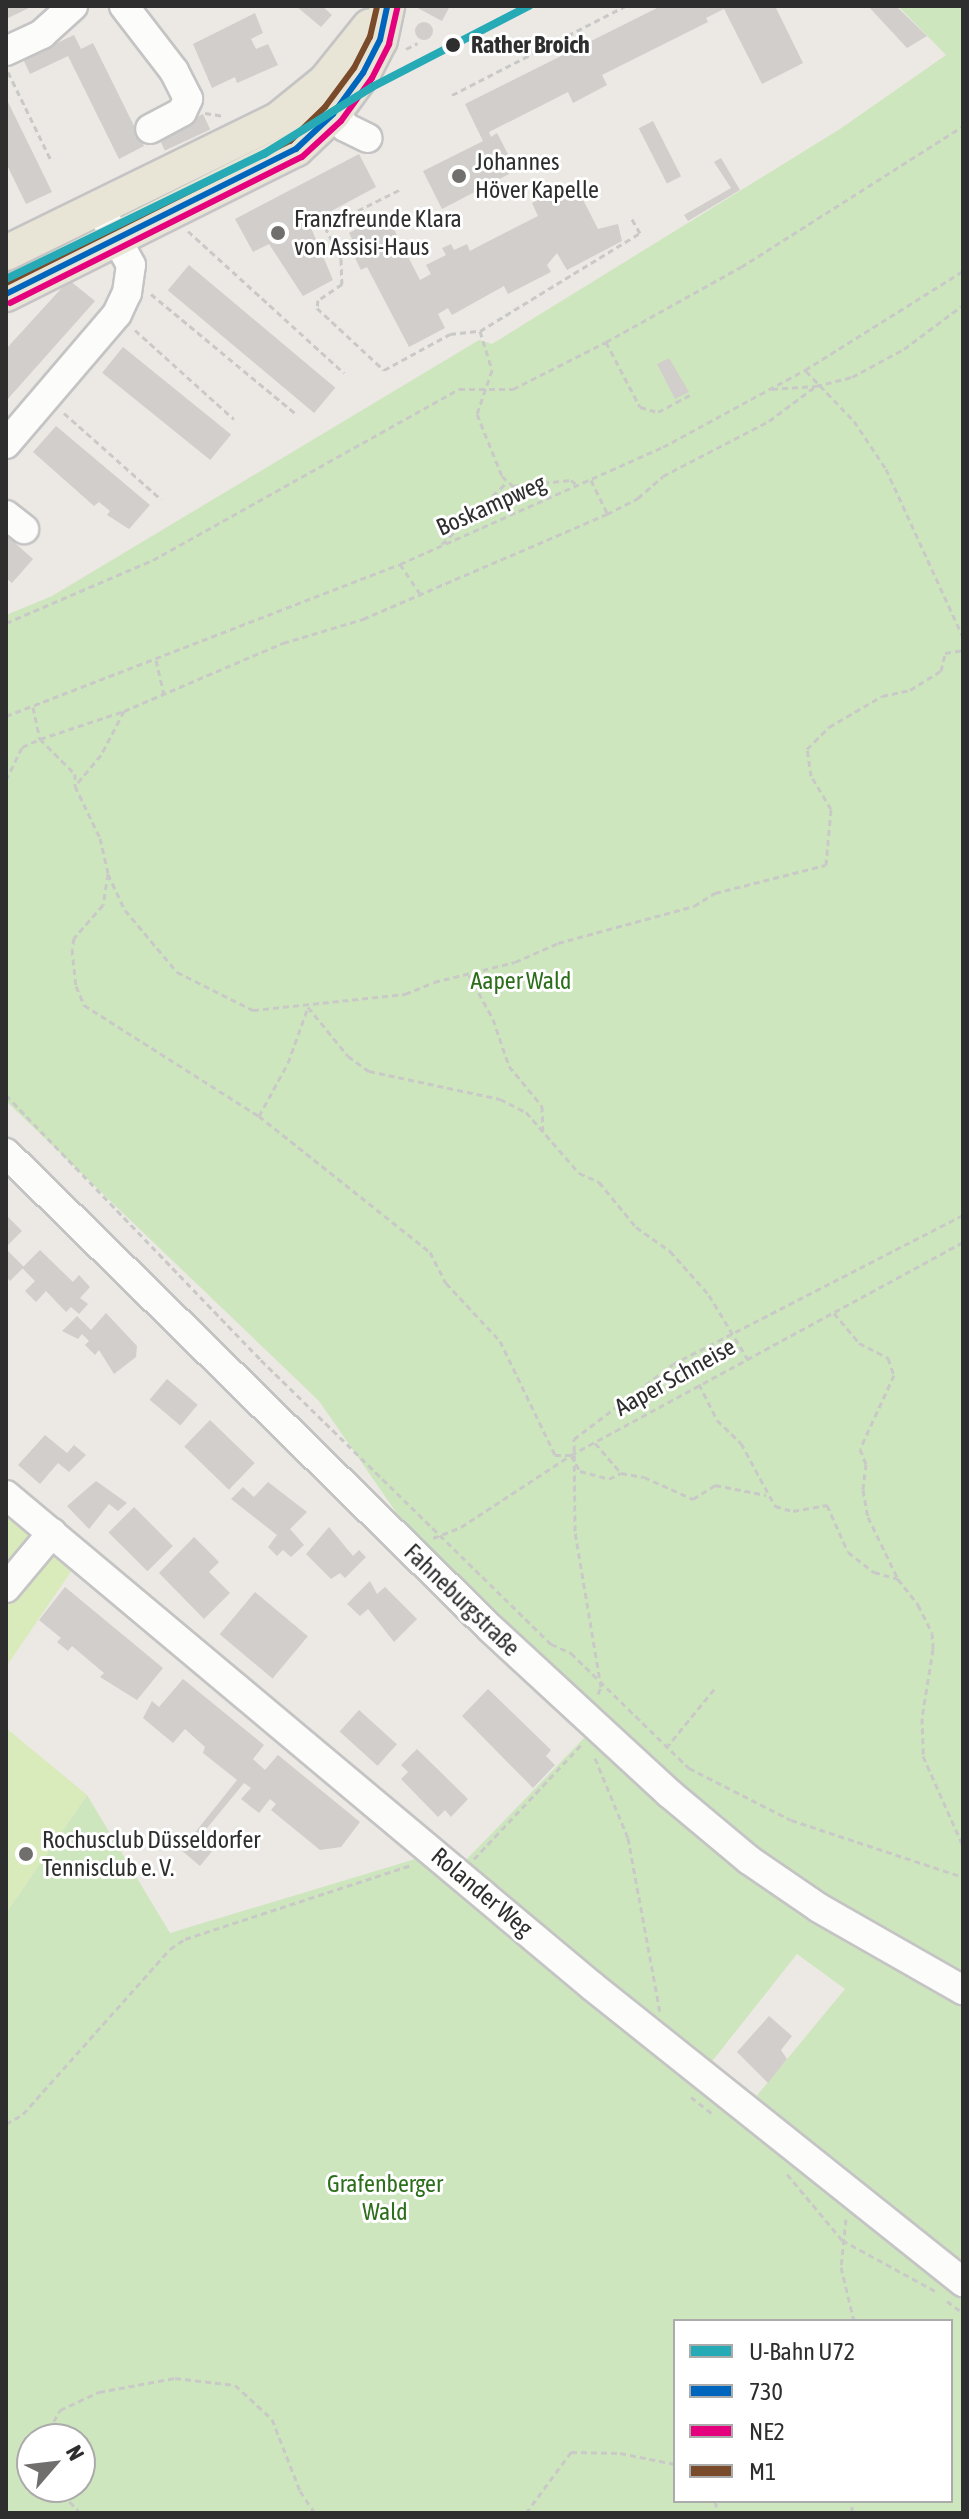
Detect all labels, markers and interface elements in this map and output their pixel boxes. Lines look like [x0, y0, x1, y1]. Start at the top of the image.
place label: Rather Broich [471, 31, 590, 59]
marker: Rather Broich [442, 34, 464, 56]
place label: Johannes Höver Kapelle [475, 148, 599, 204]
marker: Johannes Höver Kapelle [450, 167, 468, 185]
place label: Franzfreunde Klara von Assisi-Haus [294, 205, 462, 261]
marker: Franzfreunde Klara von Assisi-Haus [269, 224, 287, 242]
street label: Boskampweg [432, 468, 550, 542]
park label: Aaper Wald [471, 967, 571, 995]
street label: Aaper Schneise [610, 1332, 740, 1422]
street label: Fahneburgstraße [398, 1538, 526, 1662]
place label: Rochusclub Düsseldorfer Tennisclub e. V. [42, 1826, 260, 1882]
street label: Rolander Weg [426, 1841, 538, 1943]
marker: Rochusclub Düsseldorfer Tennisclub e. V. [17, 1845, 35, 1863]
park label: Grafenberger Wald [327, 2170, 443, 2226]
legend [673, 2319, 953, 2503]
text: U-Bahn U72 [749, 2338, 855, 2365]
text: 730 [749, 2378, 783, 2405]
text: NE2 [749, 2418, 785, 2445]
north arrow [16, 2423, 96, 2503]
text: N [61, 2441, 90, 2465]
text: M1 [749, 2458, 776, 2485]

